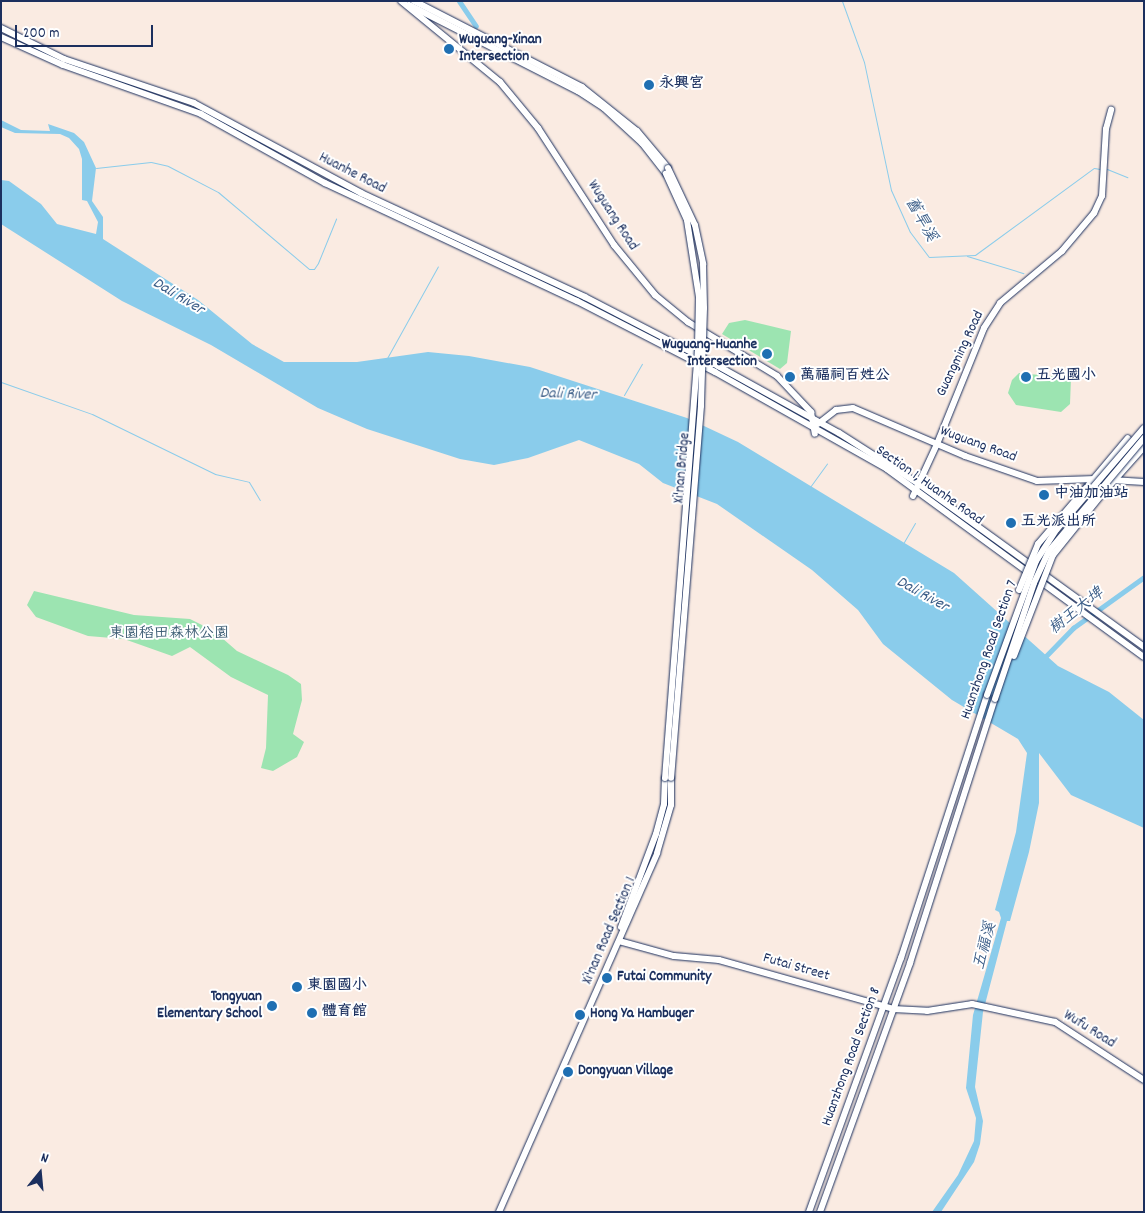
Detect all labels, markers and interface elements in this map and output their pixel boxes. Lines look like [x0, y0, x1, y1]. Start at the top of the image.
scale bar [18, 15, 155, 47]
text: 200 m [23, 23, 60, 45]
place label: Wuguang-Xinan Intersection [459, 31, 542, 66]
marker: Wuguang-Xinan Intersection [443, 43, 455, 55]
place label: 永興宮 [659, 76, 704, 94]
marker: 永興宮 [643, 79, 655, 91]
street label: Huanhe Road [315, 149, 389, 199]
street label: Wuguang Road [583, 177, 641, 255]
water label: 舊旱溪 [900, 194, 940, 246]
water label: Dali River [149, 274, 207, 320]
street label: Guangming Road [933, 308, 989, 400]
place label: Wuguang-Huanhe Intersection [662, 336, 757, 371]
marker: Wuguang-Huanhe Intersection [761, 348, 773, 360]
place label: 萬福祠百姓公 [800, 368, 890, 386]
place label: 五光國小 [1036, 368, 1096, 386]
marker: 萬福祠百姓公 [784, 371, 796, 383]
marker: 五光國小 [1020, 371, 1032, 383]
water label: Dali River [539, 384, 597, 406]
street label: Wuguang Road [937, 423, 1019, 467]
street label: Xi'nan Bridge [671, 432, 695, 504]
street label: Section 1, Huanhe Road [872, 442, 986, 530]
place label: 中油加油站 [1054, 486, 1129, 504]
marker: 中油加油站 [1038, 489, 1050, 501]
place label: 五光派出所 [1021, 514, 1096, 532]
marker: 五光派出所 [1005, 517, 1017, 529]
water label: Dali River [893, 573, 951, 617]
street label: Huanzhong Road Section 7 [958, 578, 1022, 722]
water label: 樹王大埤 [1046, 585, 1108, 639]
park label: 東園稻田森林公園 [109, 626, 229, 644]
street label: Xi'nan Road Section 1 [579, 875, 641, 987]
water label: 五福溪 [971, 920, 1001, 972]
street label: Futai Street [761, 950, 831, 986]
place label: Futai Community [617, 969, 711, 987]
marker: Futai Community [601, 972, 613, 984]
place label: 東園國小 [307, 978, 367, 996]
marker: 東園國小 [291, 981, 303, 993]
street label: Huanzhong Road Section 8 [819, 985, 885, 1129]
place label: Tongyuan Elementary School [157, 988, 262, 1023]
marker: Tongyuan Elementary School [266, 1000, 278, 1012]
place label: 體育館 [322, 1004, 367, 1022]
place label: Hong Ya Hambuger [590, 1006, 694, 1024]
marker: 體育館 [306, 1007, 318, 1019]
street label: Wufu Road [1060, 1007, 1118, 1053]
marker: Hong Ya Hambuger [574, 1009, 586, 1021]
place label: Dongyuan Village [578, 1063, 673, 1081]
marker: Dongyuan Village [562, 1066, 574, 1078]
north arrow [15, 1148, 65, 1198]
text: N [38, 1148, 51, 1169]

